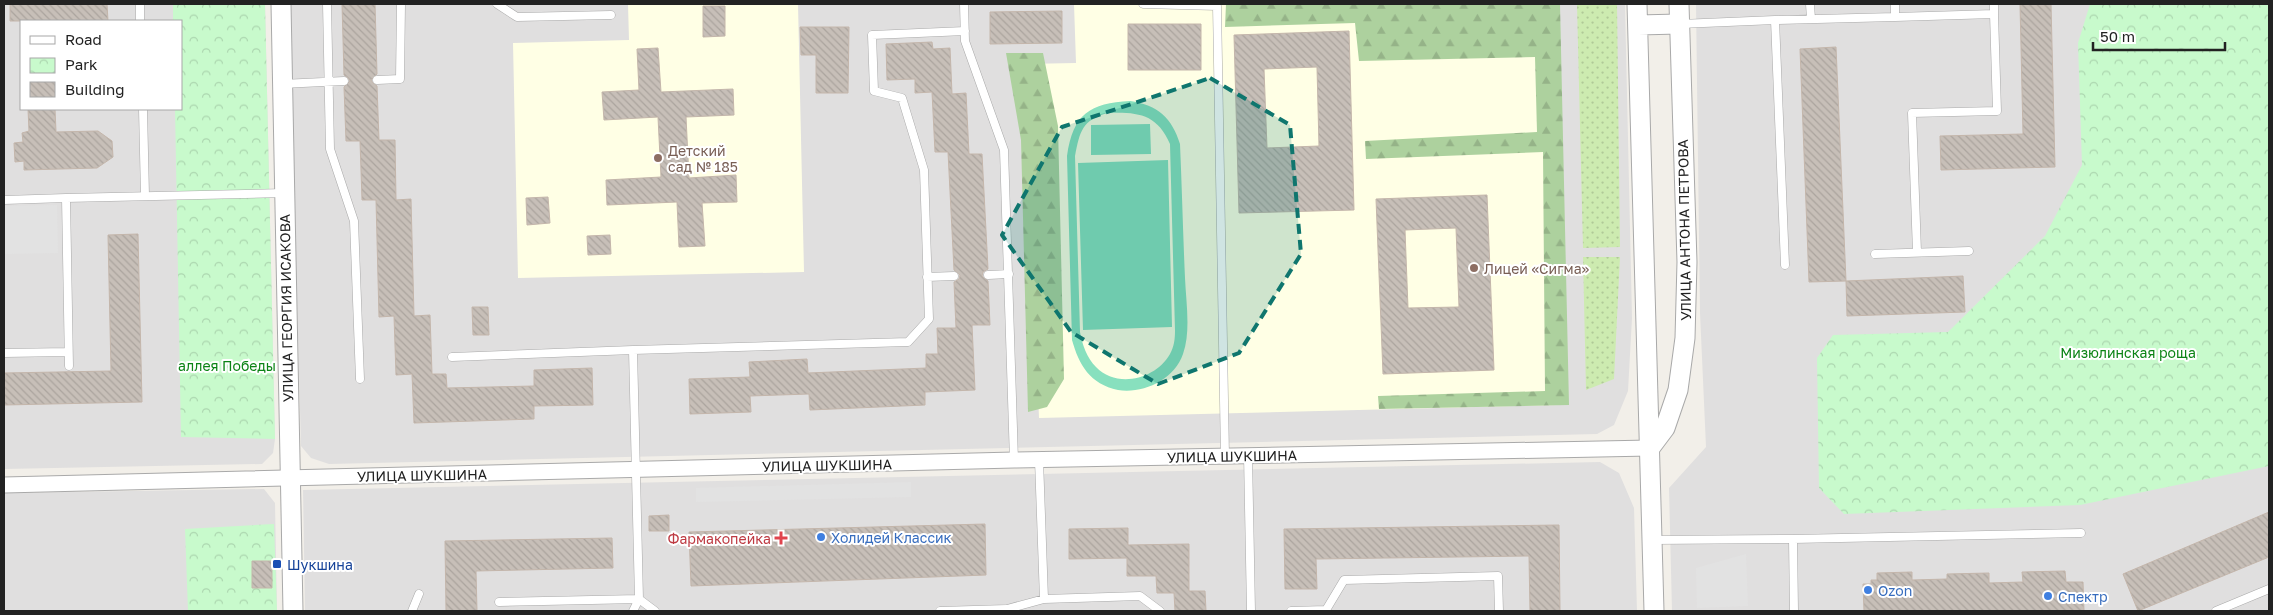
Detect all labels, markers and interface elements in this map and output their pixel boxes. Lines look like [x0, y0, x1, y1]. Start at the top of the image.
legend [20, 20, 182, 110]
scale bar [2093, 20, 2226, 52]
text: 50 m [2100, 27, 2135, 45]
text: Road [65, 30, 102, 48]
text: Park [65, 55, 98, 73]
text: Building [65, 80, 125, 98]
street label: УЛИЦА АНТОНА ПЕТРОВА [1674, 139, 1694, 321]
place label: Детский сад № 185 [668, 142, 738, 175]
marker: Детский сад № 185 [652, 152, 664, 164]
street label: УЛИЦА ГЕОРГИЯ ИСАКОВА [276, 213, 296, 402]
place label: Лицей «Сигма» [1484, 260, 1590, 277]
marker: Лицей «Сигма» [1468, 262, 1480, 274]
park label: Мизюлинская роща [2060, 344, 2196, 361]
park label: аллея Победы [178, 357, 276, 374]
street label: УЛИЦА ШУКШИНА [1167, 446, 1298, 466]
street label: УЛИЦА ШУКШИНА [762, 455, 893, 475]
street label: УЛИЦА ШУКШИНА [357, 465, 488, 485]
place label: Холидей Классик [831, 529, 952, 546]
place label: Фармакопейка [667, 530, 771, 547]
marker: Холидей Классик [815, 531, 827, 543]
marker: Фармакопейка [775, 532, 787, 544]
place label: Шукшина [287, 556, 353, 573]
marker: Шукшина [271, 558, 283, 570]
place label: Ozon [1878, 582, 1912, 599]
marker: Ozon [1862, 584, 1874, 596]
place label: Спектр [2058, 588, 2108, 605]
marker: Спектр [2042, 590, 2054, 602]

